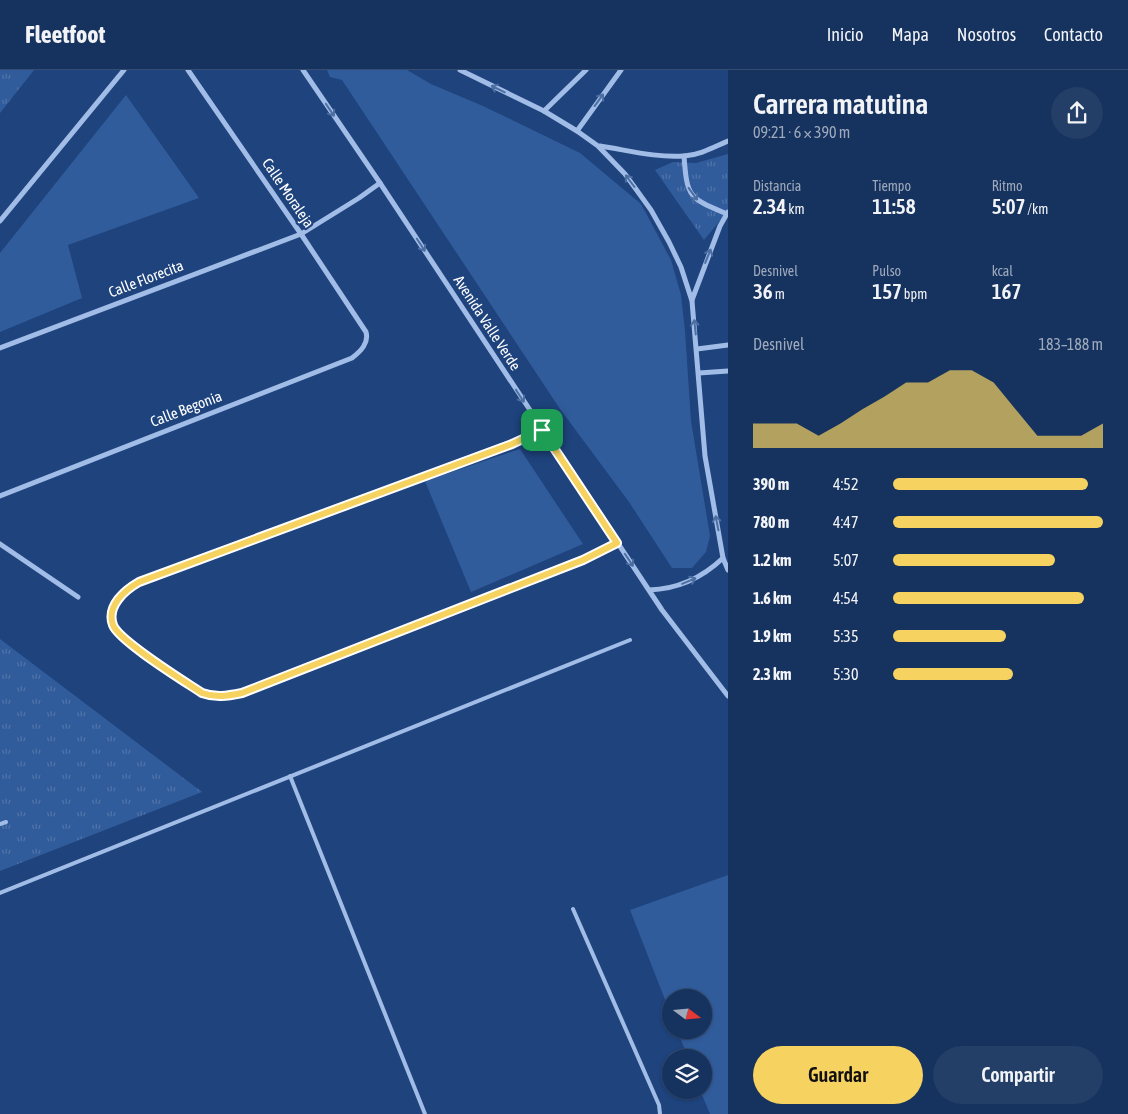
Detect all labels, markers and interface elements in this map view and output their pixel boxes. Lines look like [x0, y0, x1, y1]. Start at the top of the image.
text: Fleetfoot [25, 21, 105, 48]
text: Inicio [827, 24, 863, 45]
text: Mapa [891, 24, 929, 45]
text: Nosotros [957, 24, 1016, 45]
text: Contacto [1044, 24, 1103, 45]
one-way arrow [491, 84, 506, 93]
button: share [1051, 87, 1103, 139]
text: Carrera matutina [753, 88, 928, 120]
one-way arrow [594, 93, 604, 107]
one-way arrow [325, 103, 335, 117]
text: 09:21 · 6 × 390 m [753, 123, 850, 141]
street label: Calle Moraleja [259, 155, 318, 231]
one-way arrow [625, 174, 635, 188]
text: Distancia [753, 178, 801, 194]
text: Tiempo [872, 178, 911, 194]
text: Ritmo [992, 178, 1023, 194]
one-way arrow [688, 187, 698, 201]
text: 2.34 [753, 194, 786, 218]
text: 11:58 [872, 194, 916, 218]
text: 5:07 [992, 194, 1025, 218]
text: km [786, 201, 805, 217]
text: /km [1025, 201, 1048, 217]
one-way arrow [416, 238, 426, 252]
one-way arrow [704, 249, 713, 264]
street label: Calle Florecita [106, 256, 186, 301]
text: Desnivel [753, 263, 798, 279]
text: Pulso [872, 263, 901, 279]
text: kcal [992, 263, 1013, 279]
street label: Avenida Valle Verde [450, 272, 525, 373]
text: 36 [753, 279, 773, 303]
text: 157 [872, 279, 902, 303]
text: 167 [992, 279, 1021, 303]
text: m [773, 286, 785, 302]
text: bpm [902, 286, 927, 302]
one-way arrow [690, 319, 700, 335]
text: Desnivel [753, 335, 804, 353]
text: 183–188 m [1039, 335, 1103, 353]
street label: Calle Begonia [148, 387, 224, 430]
one-way arrow [515, 388, 525, 402]
pin [521, 409, 563, 451]
icon: arrive [528, 416, 556, 444]
text: 390 m [753, 475, 789, 493]
text: 4:52 [833, 475, 858, 493]
text: 780 m [753, 513, 789, 531]
text: 4:47 [833, 513, 858, 531]
one-way arrow [711, 515, 721, 531]
text: 1.2 km [753, 551, 792, 569]
text: 5:07 [833, 551, 859, 569]
one-way arrow [624, 553, 634, 567]
one-way arrow [681, 576, 696, 586]
text: 1.6 km [753, 589, 792, 607]
text: 4:54 [833, 589, 858, 607]
text: 1.9 km [753, 627, 792, 645]
text: 5:35 [833, 627, 858, 645]
text: 2.3 km [753, 665, 792, 683]
text: 5:30 [833, 665, 858, 683]
north arrow [662, 989, 712, 1039]
map controls [662, 989, 712, 1099]
button: Guardar [753, 1046, 923, 1104]
button: Compartir [933, 1046, 1103, 1104]
button: layers [662, 1049, 712, 1099]

